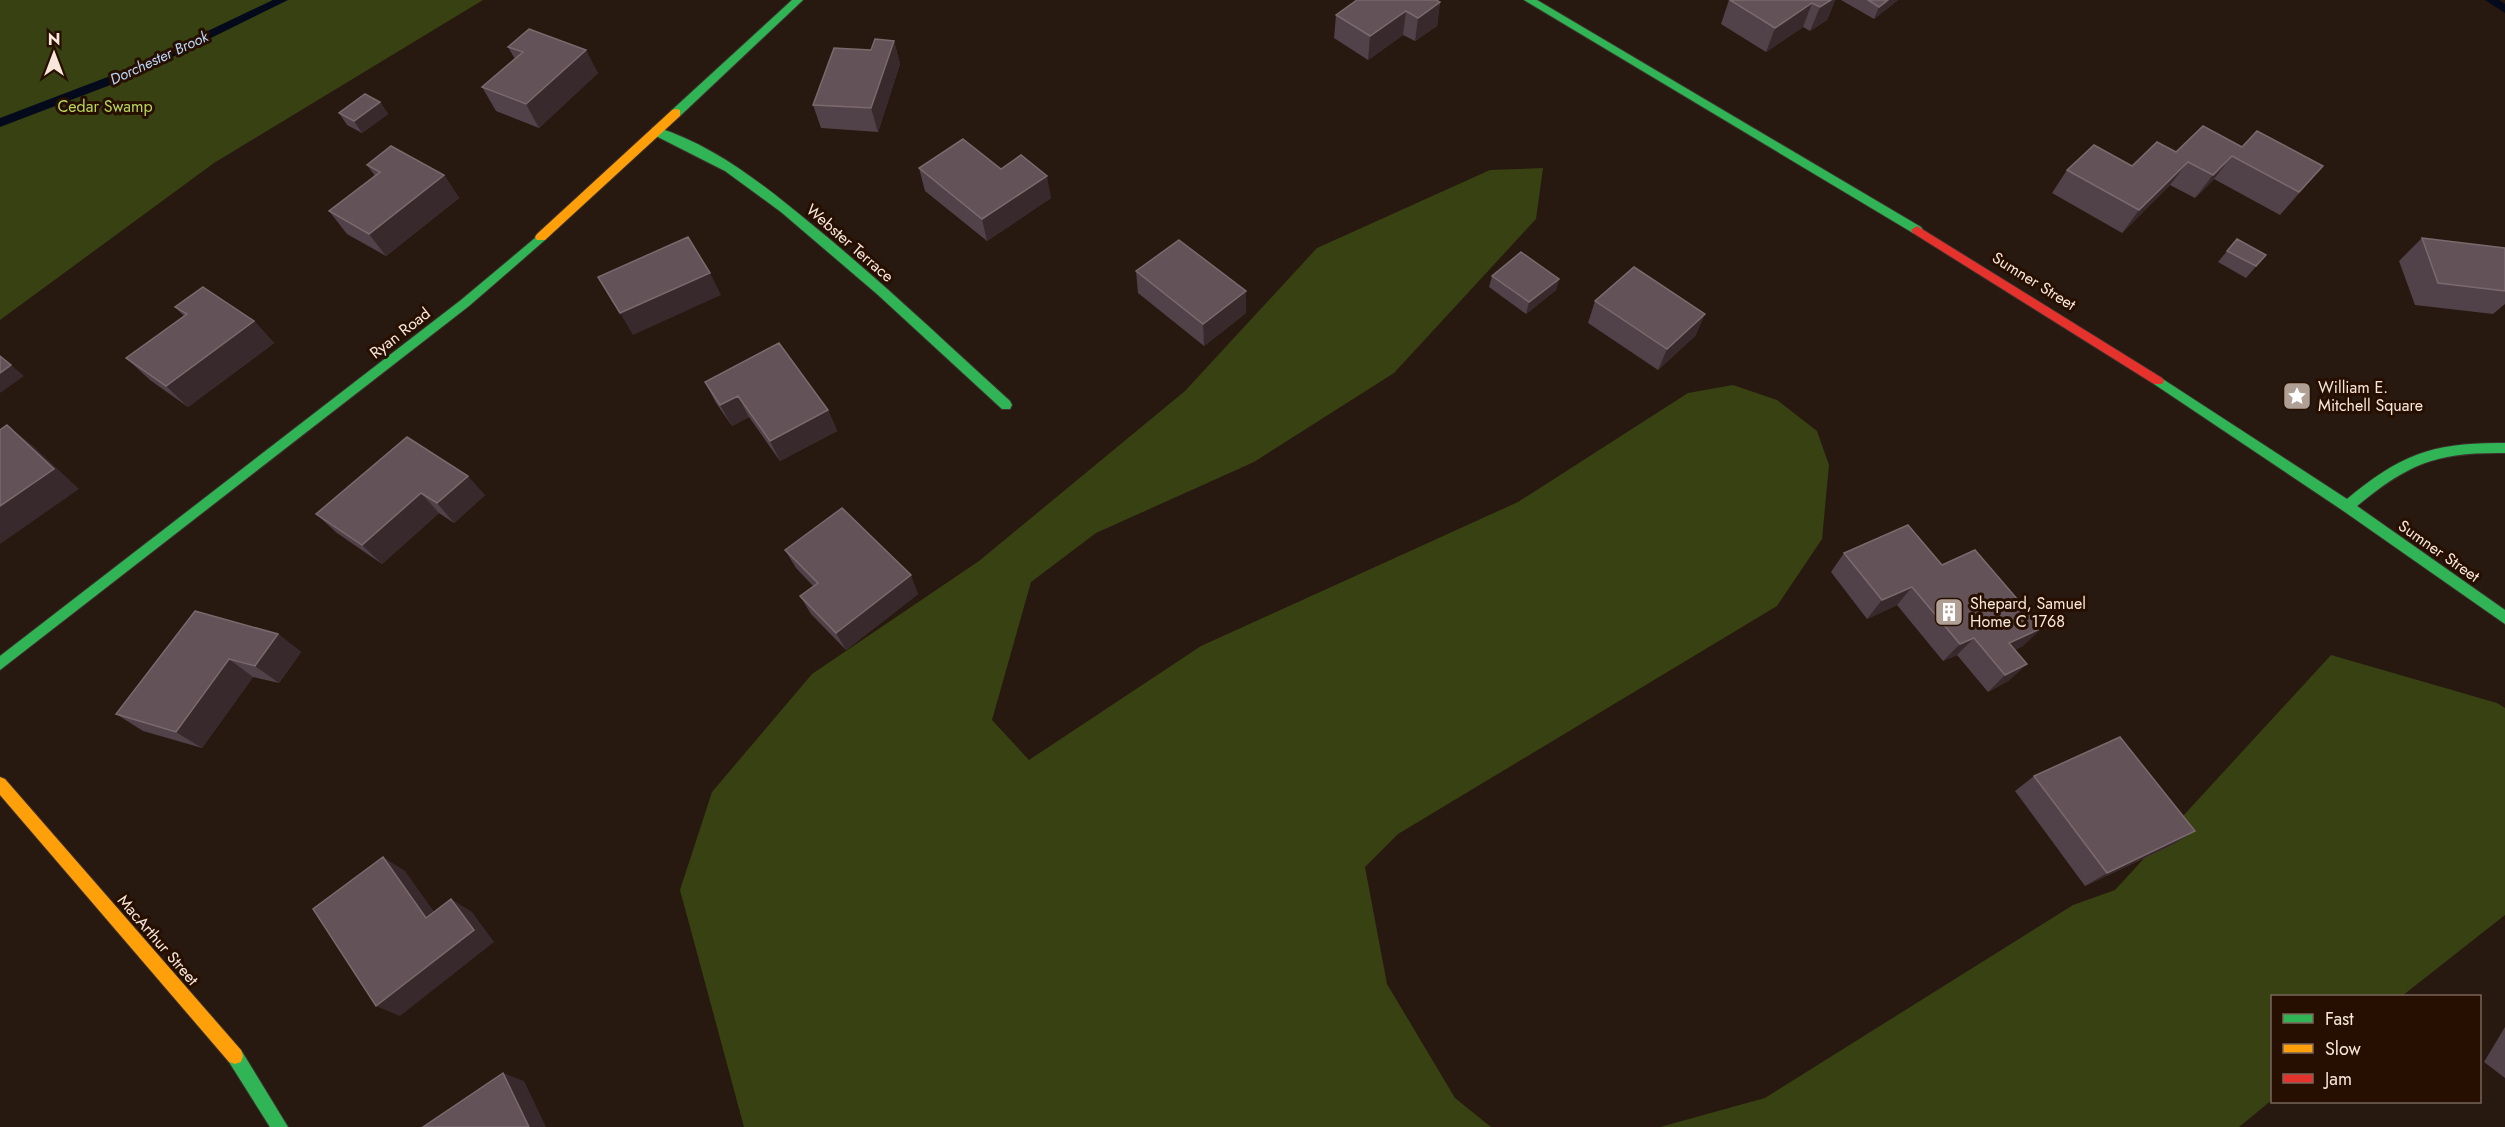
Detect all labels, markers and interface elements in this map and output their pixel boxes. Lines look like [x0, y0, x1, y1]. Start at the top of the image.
north arrow [24, 24, 84, 84]
water label: Dorchester Brook [106, 25, 212, 90]
text: N [48, 28, 60, 51]
park label: Cedar Swamp [57, 95, 153, 118]
street label: Webster Terrace [801, 198, 899, 288]
street label: Sumner Street [1988, 246, 2080, 316]
street label: Ryan Road [365, 302, 435, 364]
place label: William E. Mitchell Square [2318, 376, 2423, 417]
place icon: William E. Mitchell Square [2281, 380, 2313, 412]
street label: Sumner Street [2394, 514, 2485, 588]
place label: Shepard, Samuel Home C 1768 [1970, 592, 2086, 633]
building icon: Shepard, Samuel Home C 1768 [1933, 596, 1965, 628]
street label: MacArthur Street [112, 890, 204, 990]
legend [2271, 995, 2481, 1103]
text: Fast [2325, 1006, 2354, 1032]
text: Slow [2325, 1036, 2362, 1062]
text: Jam [2323, 1066, 2352, 1092]

